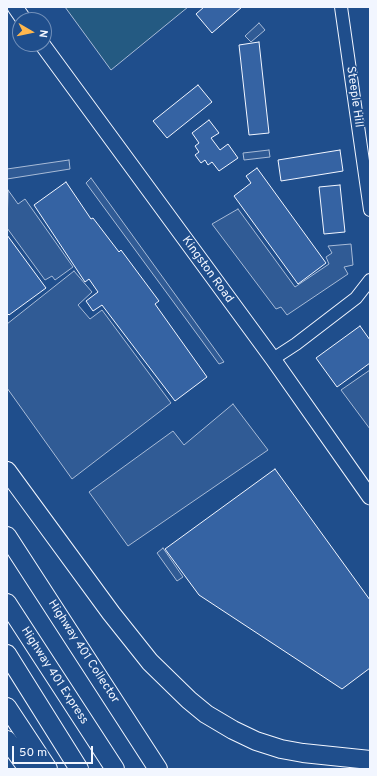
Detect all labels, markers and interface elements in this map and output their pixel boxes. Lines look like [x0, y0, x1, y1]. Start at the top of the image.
north arrow [12, 12, 52, 52]
text: N [35, 29, 50, 39]
street label: Steeple Hill [343, 65, 365, 129]
street label: Kingston Road [178, 234, 236, 306]
street label: Highway 401 Collector [44, 598, 122, 706]
street label: Highway 401 Express [17, 625, 91, 727]
scale bar [14, 738, 95, 764]
text: 50 m [19, 745, 47, 761]

